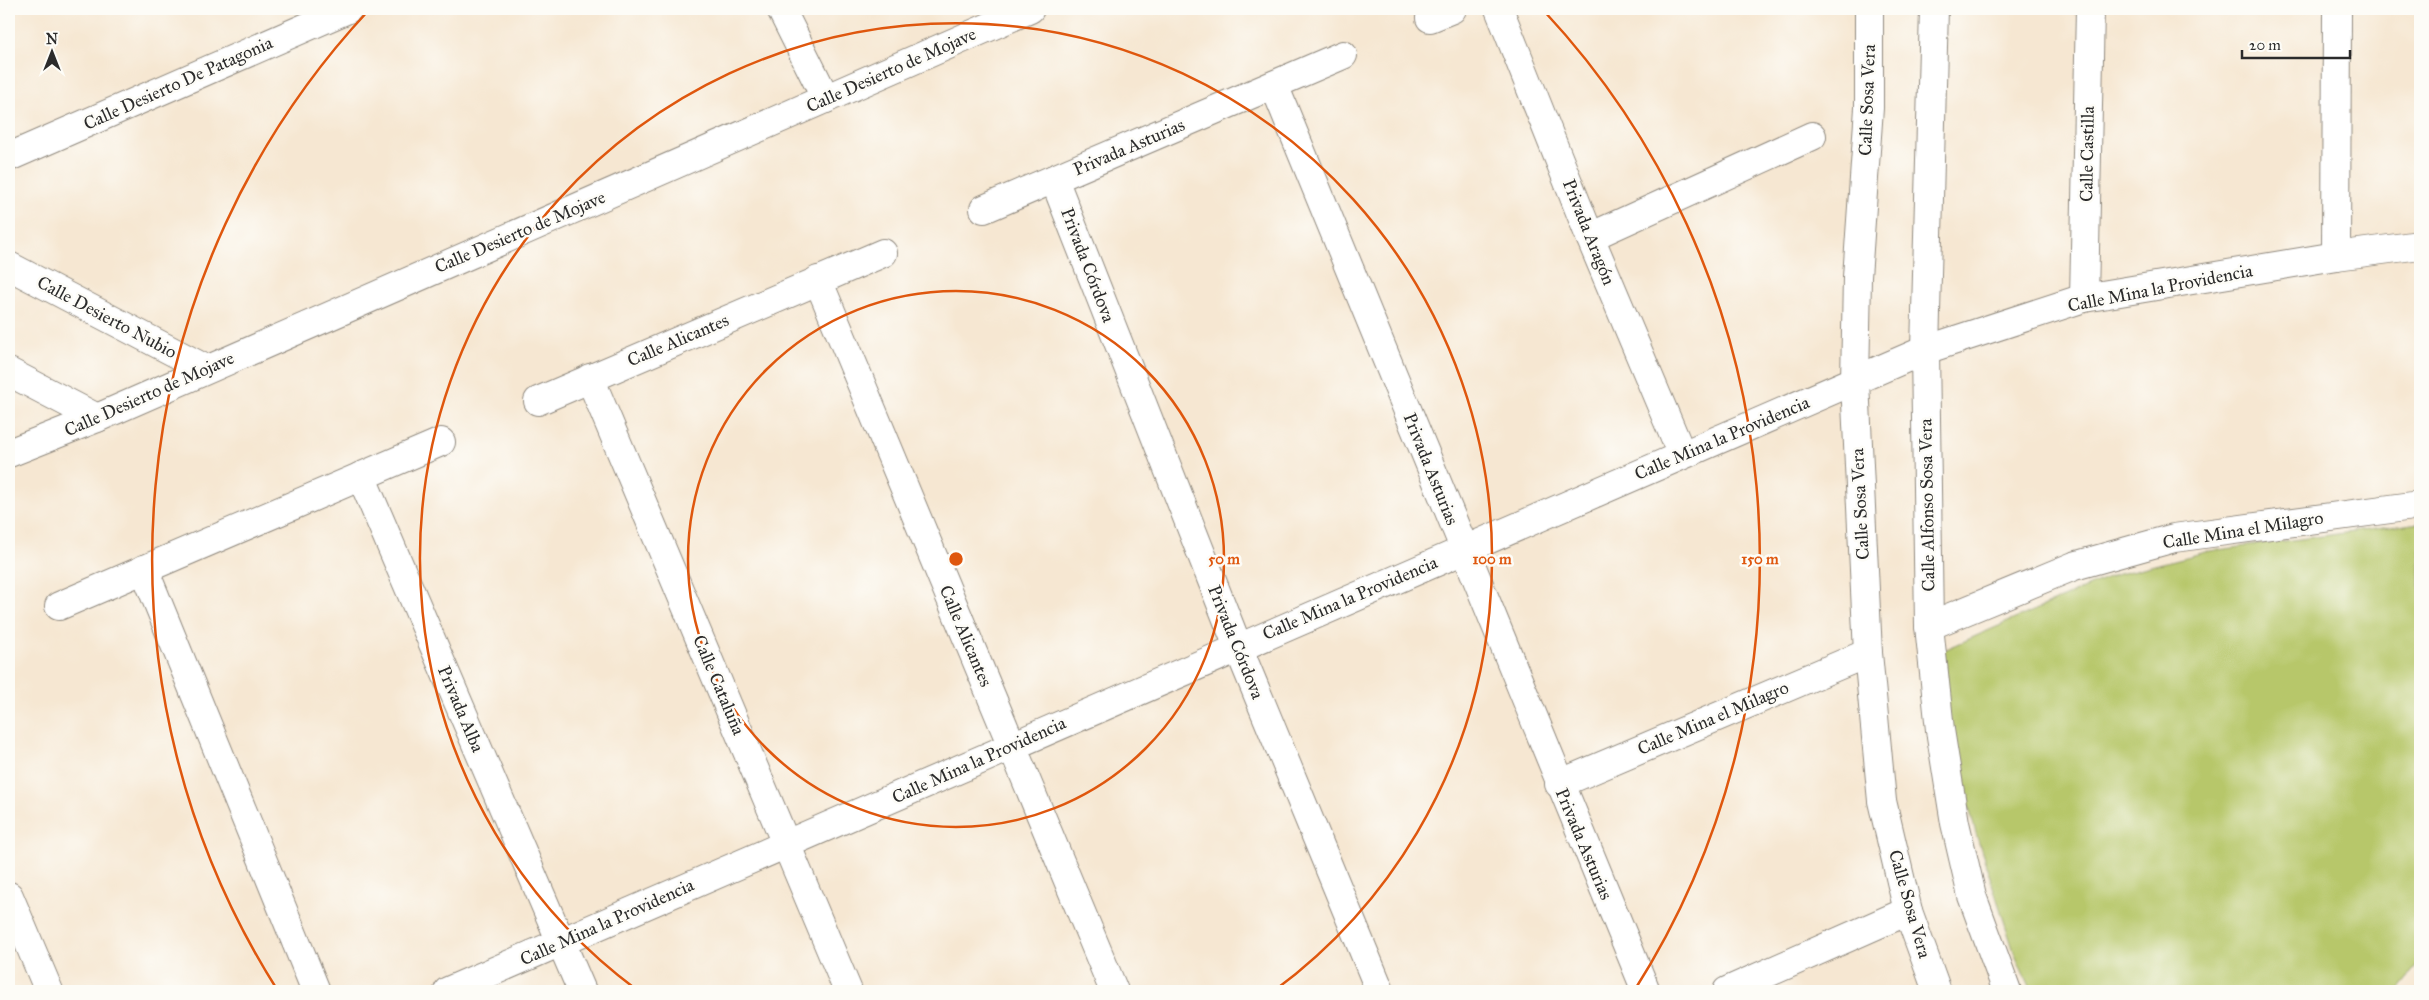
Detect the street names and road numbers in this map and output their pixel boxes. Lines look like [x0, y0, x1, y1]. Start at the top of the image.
street label: Calle Desierto de Mojave [803, 23, 979, 117]
street label: Calle Desierto De Patagonia [80, 31, 277, 136]
street label: Calle Sosa Vera [1854, 43, 1880, 156]
street label: Calle Castilla [2075, 105, 2099, 202]
street label: Privada Asturias [1070, 114, 1188, 180]
street label: Privada Aragón [1557, 176, 1620, 289]
street label: Calle Desierto de Mojave [431, 186, 609, 278]
street label: Privada Córdova [1056, 205, 1120, 326]
street label: Calle Mina la Providencia [2066, 259, 2255, 317]
street label: Calle Desierto Nubio [33, 271, 181, 363]
street label: Calle Alicantes [624, 309, 732, 371]
street label: Calle Desierto de Mojave [61, 347, 237, 441]
street label: Calle Mina la Providencia [1631, 391, 1813, 485]
street label: Privada Asturias [1399, 410, 1463, 528]
street label: Calle Alfonso Sosa Vera [1914, 418, 1940, 592]
street label: Calle Sosa Vera [1846, 447, 1874, 560]
street label: Calle Mina el Milagro [2161, 506, 2325, 555]
street label: Calle Mina la Providencia [1259, 551, 1441, 645]
street label: Calle Alicantes [935, 582, 997, 690]
street label: Privada Córdova [1203, 582, 1269, 702]
street label: Calle Cataluña [688, 632, 750, 739]
street label: Privada Alba [433, 662, 489, 756]
street label: Calle Mina el Milagro [1634, 676, 1792, 761]
street label: Calle Mina la Providencia [889, 712, 1070, 808]
street label: Privada Asturias [1551, 785, 1617, 903]
street label: Calle Sosa Vera [1884, 847, 1936, 961]
street label: Calle Mina la Providencia [517, 874, 698, 970]

